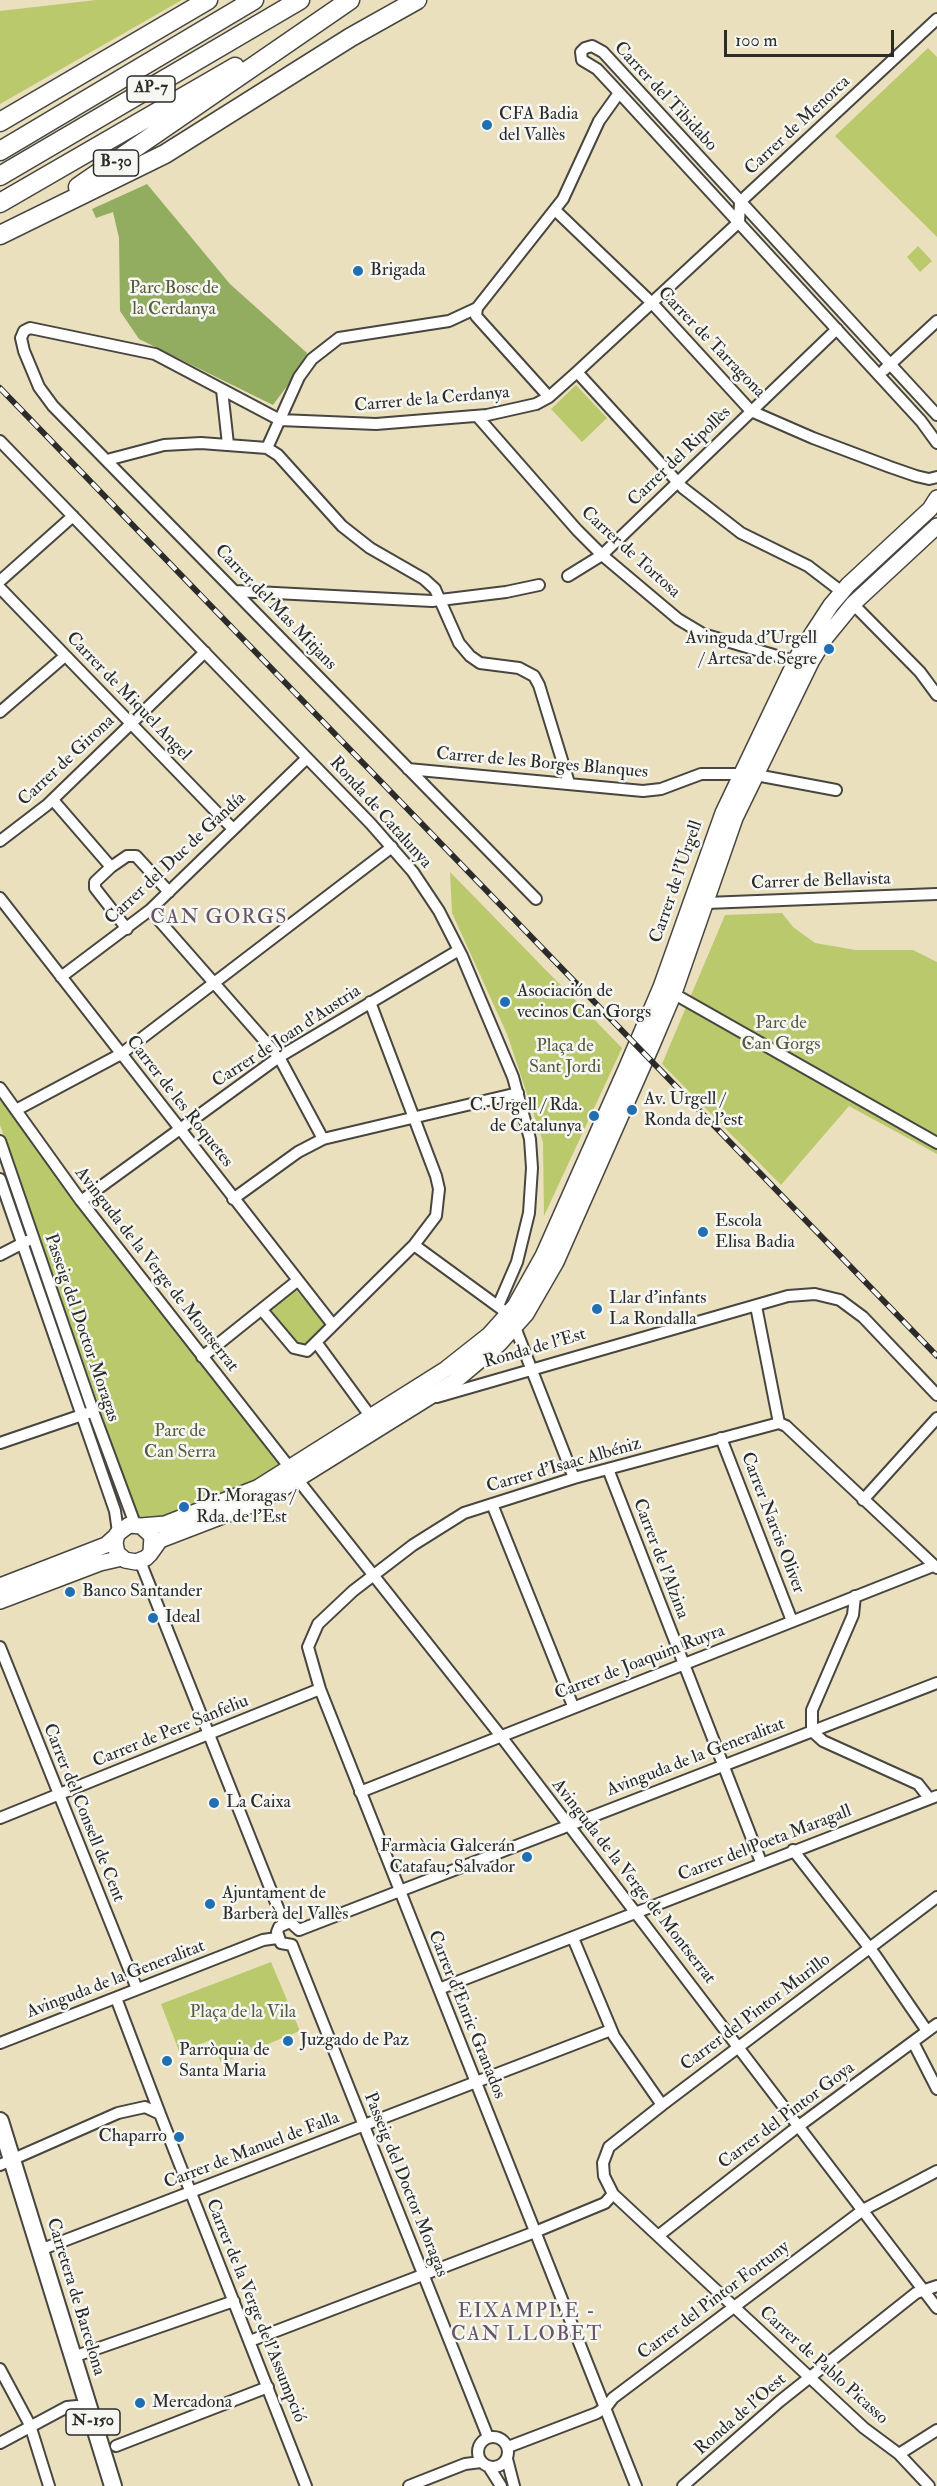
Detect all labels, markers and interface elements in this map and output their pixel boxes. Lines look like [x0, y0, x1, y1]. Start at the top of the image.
scale bar [727, 18, 896, 56]
text: 100 m [735, 29, 778, 52]
street label: Carrer del Tibidabo [609, 38, 721, 156]
street label: Carrer de Menorca [741, 72, 855, 180]
road number: AP-7 [127, 76, 175, 102]
place label: CFA Badia del Vallès [499, 104, 578, 146]
marker: CFA Badia del Vallès [480, 118, 494, 132]
road number: B-30 [94, 150, 138, 176]
place label: Brigada [370, 260, 426, 282]
marker: Brigada [351, 264, 365, 278]
park label: Parc Bosc de la Cerdanya [129, 278, 219, 320]
street label: Carrer de Tarragona [653, 283, 769, 403]
street label: Carrer de la Cerdanya [353, 382, 511, 418]
street label: Carrer del Ripollès [624, 402, 736, 512]
street label: Carrer de Tortosa [576, 503, 684, 603]
street label: Carrer del Mas Mitjans [209, 541, 341, 675]
street label: Carrer de Miquel Angel [61, 628, 195, 766]
place label: Avinguda d'Urgell / Artesa de Segre [685, 628, 817, 670]
marker: Avinguda d'Urgell / Artesa de Segre [822, 642, 836, 656]
street label: Carrer de Girona [14, 711, 120, 811]
street label: Carrer de les Borges Blanques [435, 744, 649, 784]
street label: Ronda de Catalunya [324, 753, 436, 873]
street label: Carrer del Duc de Gandía [101, 788, 251, 930]
street label: Carrer de l'Urgell [646, 818, 708, 946]
street label: Carrer de Bellavista [751, 869, 891, 895]
district label: CAN GORGS [150, 907, 288, 931]
street label: Carrer de Joan d'Austria [209, 981, 365, 1093]
place label: Asociación de vecinos Can Gorgs [517, 981, 651, 1024]
marker: Asociación de vecinos Can Gorgs [498, 995, 512, 1009]
park label: Parc de Can Gorgs [741, 1013, 821, 1056]
street label: Carrer de les Roquetes [121, 1032, 237, 1172]
park label: Plaça de Sant Jordi [529, 1036, 601, 1078]
place label: Av. Urgell / Ronda de l'est [644, 1089, 743, 1132]
place label: C. Urgell / Rda. de Catalunya [470, 1095, 582, 1138]
marker: Av. Urgell / Ronda de l'est [625, 1103, 639, 1117]
marker: C. Urgell / Rda. de Catalunya [587, 1109, 601, 1123]
street label: Avinguda de la Verge de Montserrat [69, 1163, 243, 1377]
place label: Escola Elisa Badia [715, 1211, 795, 1254]
marker: Escola Elisa Badia [696, 1225, 710, 1239]
street label: Passeig del Doctor Moragas [39, 1231, 123, 1425]
place label: Llar d'infants La Rondalla [609, 1288, 706, 1330]
marker: Llar d'infants La Rondalla [590, 1302, 604, 1316]
street label: Ronda de l'Est [482, 1324, 588, 1374]
park label: Parc de Can Serra [144, 1421, 216, 1464]
street label: Carrer d'Isaac Albéniz [484, 1434, 644, 1498]
street label: Carrer Narcis Oliver [735, 1449, 809, 1597]
place label: Dr. Moragas / Rda. de l'Est [196, 1486, 295, 1528]
street label: Carrer de l'Alzina [627, 1496, 693, 1622]
marker: Dr. Moragas / Rda. de l'Est [177, 1500, 191, 1514]
place label: Banco Santander [82, 1581, 202, 1603]
marker: Banco Santander [63, 1585, 77, 1599]
place label: Ideal [165, 1607, 200, 1629]
marker: Ideal [146, 1611, 160, 1625]
street label: Carrer de Joaquim Ruyra [552, 1621, 728, 1705]
street label: Carrer de Pere Sanfeliu [90, 1691, 252, 1773]
street label: Avinguda de la Generalitat [604, 1714, 788, 1802]
street label: Carrer del Consell de Cent [37, 1721, 129, 1905]
street label: Avinguda de la Verge de Montserrat [546, 1775, 720, 1989]
place label: La Caixa [226, 1792, 291, 1814]
marker: La Caixa [207, 1796, 221, 1810]
street label: Carrer del Poeta Maragall [675, 1801, 855, 1887]
place label: Farmàcia Galcerán Catafau, Salvador [380, 1836, 515, 1878]
marker: Farmàcia Galcerán Catafau, Salvador [520, 1850, 534, 1864]
place label: Ajuntament de Barberà del Vallès [222, 1883, 348, 1926]
marker: Ajuntament de Barberà del Vallès [203, 1897, 217, 1911]
street label: Carrer d'Enric Granados [422, 1928, 510, 2102]
street label: Avinguda de la Generalitat [24, 1936, 208, 2024]
street label: Carrer del Pintor Murillo [677, 1950, 835, 2076]
park label: Plaça de la Vila [190, 2002, 296, 2024]
place label: Juzgado de Paz [300, 2030, 409, 2052]
marker: Juzgado de Paz [281, 2034, 295, 2048]
place label: Parròquia de Santa Maria [179, 2040, 270, 2082]
marker: Parròquia de Santa Maria [160, 2054, 174, 2068]
street label: Carrer del Pintor Goya [715, 2058, 859, 2174]
street label: Passeig del Doctor Moragas [358, 2089, 452, 2281]
street label: Carrer de Manuel de Falla [161, 2108, 343, 2194]
place label: Chaparro [98, 2126, 167, 2148]
marker: Chaparro [172, 2130, 186, 2144]
street label: Carrer de la Verge de l'Assumpció [200, 2196, 310, 2426]
street label: Carretera de Barcelona [41, 2216, 109, 2378]
street label: Carrer del Pintor Fortuny [634, 2237, 794, 2365]
district label: EIXAMPLE - CAN LLOBET [451, 2301, 603, 2348]
street label: Carrer de Pablo Picasso [754, 2302, 892, 2430]
street label: Ronda de l'Oest [691, 2369, 791, 2461]
place label: Mercadona [152, 2392, 232, 2414]
marker: Mercadona [133, 2396, 147, 2410]
road number: N-150 [66, 2409, 120, 2435]

